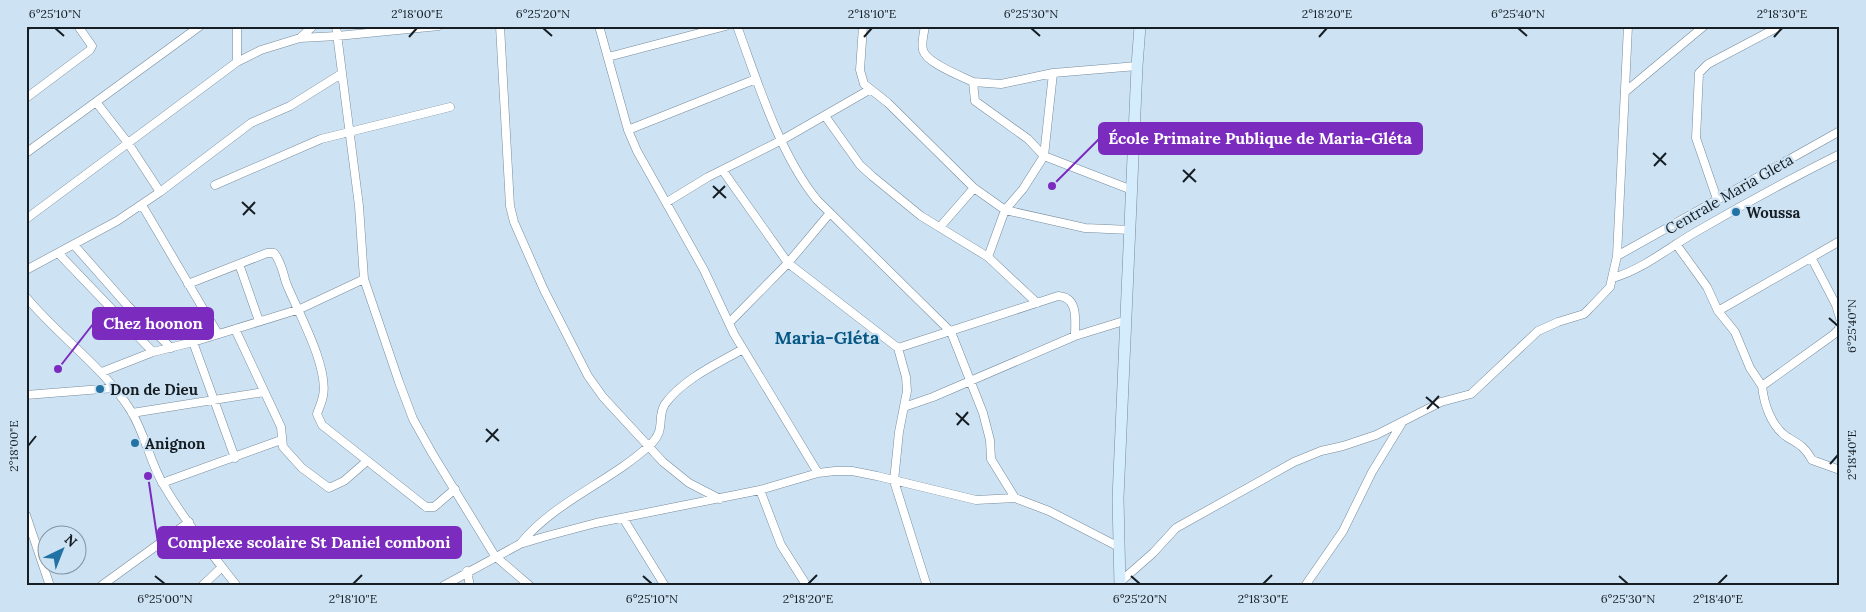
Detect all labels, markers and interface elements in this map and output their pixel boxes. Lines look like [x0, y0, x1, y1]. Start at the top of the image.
text: 6°25'10"N [29, 6, 81, 21]
text: 2°18'00"E [391, 6, 443, 21]
text: 6°25'20"N [516, 6, 570, 21]
text: 2°18'10"E [848, 6, 896, 21]
text: 6°25'30"N [1004, 6, 1058, 21]
text: 2°18'20"E [1302, 6, 1352, 21]
text: 6°25'40"N [1491, 6, 1545, 21]
text: 2°18'30"E [1757, 6, 1807, 21]
callout: École Primaire Publique de Maria-Gléta [1099, 123, 1422, 154]
text: École Primaire Publique de Maria-Gléta [1108, 128, 1412, 148]
street label: Centrale Maria Gleta [1662, 149, 1797, 238]
place label: Woussa [1746, 203, 1801, 222]
marker: Woussa [1730, 206, 1742, 218]
text: 6°25'40"N [1844, 299, 1859, 353]
callout: Chez hoonon [93, 308, 213, 339]
text: Chez hoonon [103, 313, 203, 333]
district label: Maria-Gléta [775, 326, 880, 349]
place label: Don de Dieu [110, 380, 198, 399]
marker: Don de Dieu [94, 383, 106, 395]
text: 2°18'00"E [6, 420, 21, 472]
text: 2°18'40"E [1844, 430, 1859, 480]
place label: Anignon [145, 434, 206, 453]
marker: Anignon [129, 437, 141, 449]
north arrow [38, 524, 88, 574]
callout: Complexe scolaire St Daniel comboni [158, 527, 461, 558]
text: N [61, 530, 81, 551]
text: Complexe scolaire St Daniel comboni [168, 532, 450, 552]
text: 6°25'00"N [137, 591, 193, 606]
text: 2°18'10"E [329, 591, 377, 606]
text: 6°25'10"N [626, 591, 678, 606]
text: 2°18'20"E [783, 591, 833, 606]
text: 6°25'20"N [1113, 591, 1167, 606]
text: 2°18'30"E [1238, 591, 1288, 606]
text: 6°25'30"N [1601, 591, 1655, 606]
text: 2°18'40"E [1693, 591, 1743, 606]

